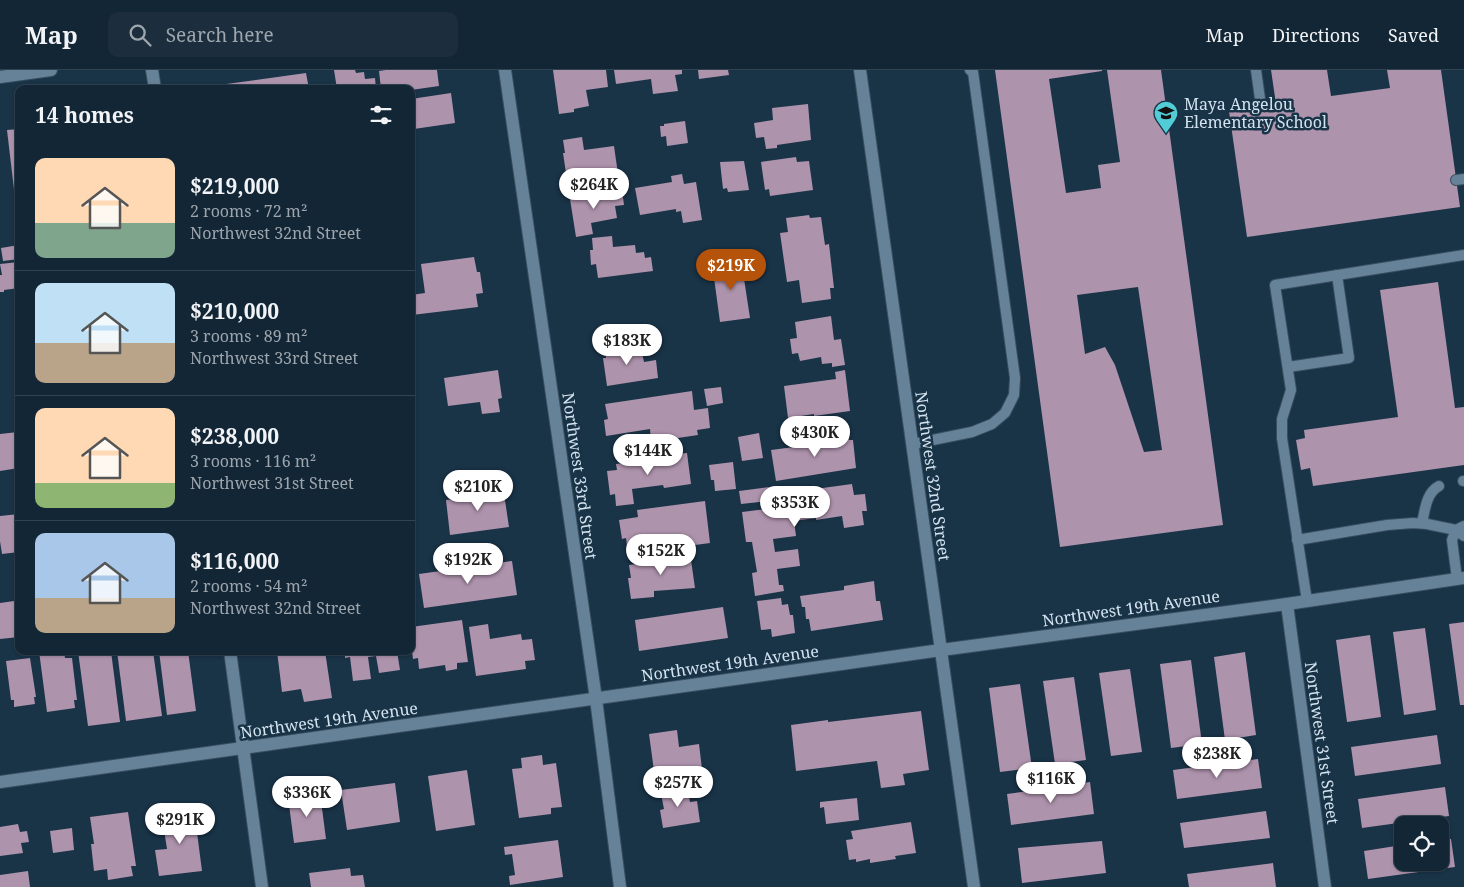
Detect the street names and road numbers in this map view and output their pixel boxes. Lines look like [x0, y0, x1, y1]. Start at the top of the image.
street label: Northwest 32nd Street [910, 390, 956, 563]
street label: Northwest 33rd Street [557, 391, 603, 561]
street label: Northwest 19th Avenue [1041, 585, 1221, 631]
street label: Northwest 19th Avenue [640, 640, 820, 686]
street label: Northwest 31st Street [1300, 660, 1344, 826]
street label: Northwest 19th Avenue [239, 697, 419, 743]

